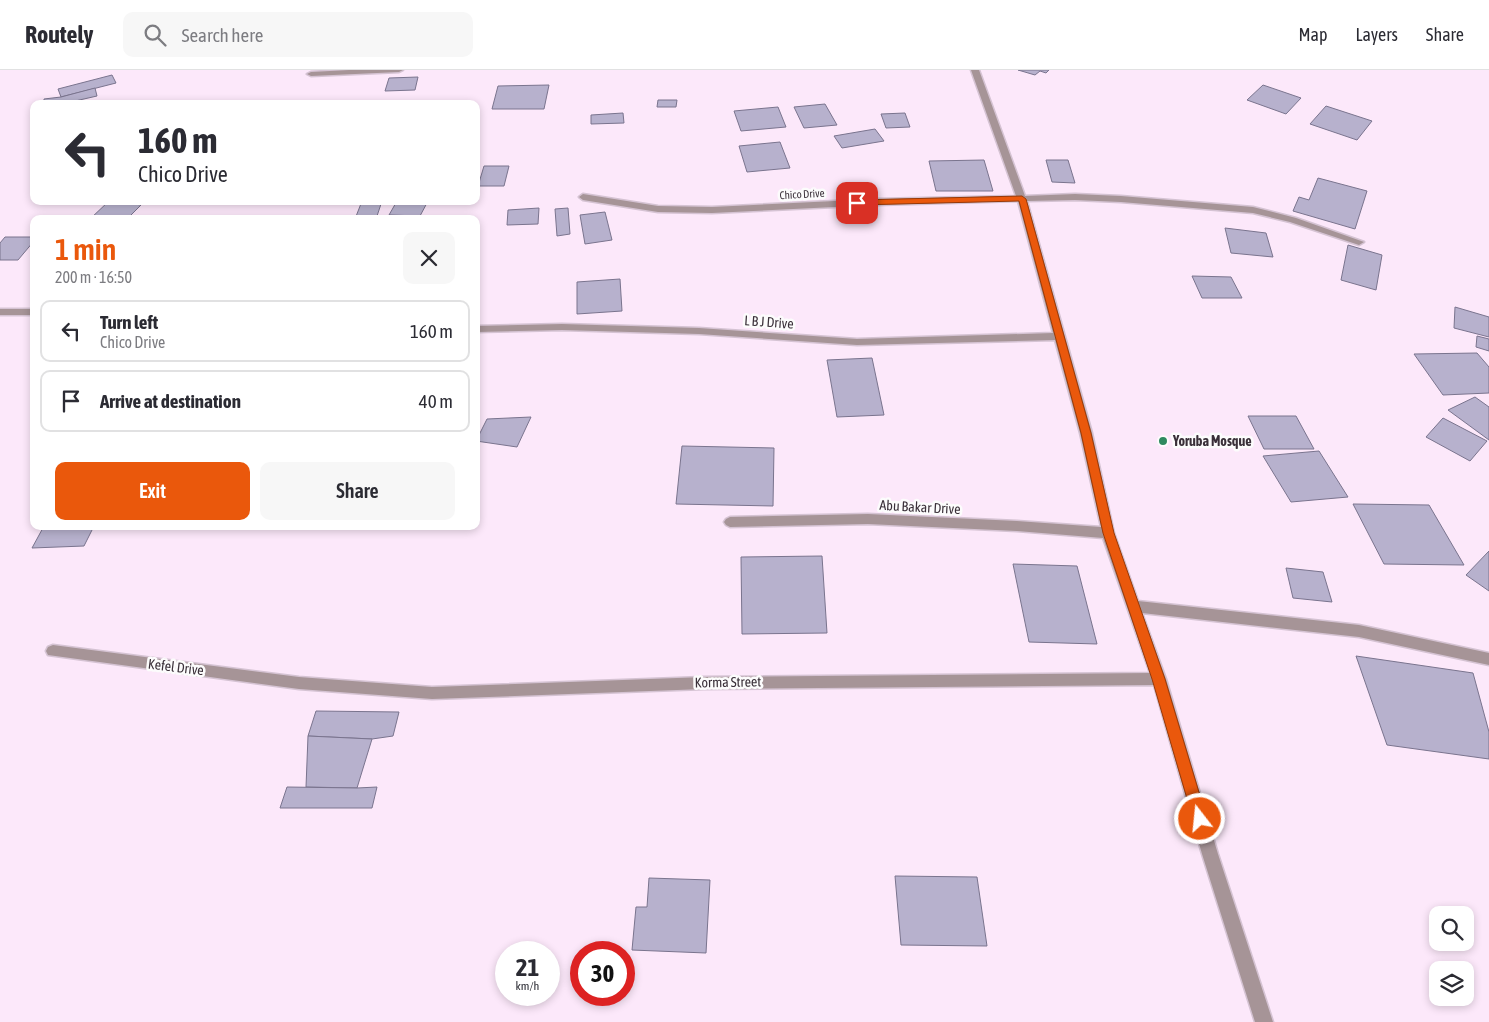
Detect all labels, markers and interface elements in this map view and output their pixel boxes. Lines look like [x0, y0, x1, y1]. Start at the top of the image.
search box [123, 12, 473, 57]
text: Routely [25, 21, 93, 48]
icon: search [141, 21, 169, 49]
text: Search here [181, 24, 263, 46]
text: Map [1298, 24, 1327, 45]
text: Layers [1355, 24, 1398, 45]
text: Share [1426, 24, 1464, 45]
icon: left [55, 120, 120, 185]
text: 160 m [138, 120, 217, 160]
text: Chico Drive [138, 161, 228, 187]
pin [836, 182, 878, 224]
street label: Chico Drive [779, 187, 825, 201]
icon: arrive [843, 189, 871, 217]
text: 1 min [55, 232, 116, 266]
button: close [403, 232, 455, 284]
text: 200 m · 16:50 [55, 268, 132, 286]
text: Turn left [100, 311, 158, 333]
street label: L B J Drive [744, 312, 794, 332]
icon: left [57, 317, 85, 345]
text: 160 m [410, 320, 453, 342]
text: Chico Drive [100, 333, 165, 351]
icon: arrive [57, 387, 85, 415]
text: Arrive at destination [100, 390, 241, 412]
text: 40 m [419, 390, 453, 412]
place label: Yoruba Mosque [1172, 433, 1252, 449]
marker: Yoruba Mosque [1157, 435, 1169, 447]
button: Exit [55, 462, 250, 520]
button: Share [260, 462, 455, 520]
street label: Abu Bakar Drive [879, 497, 961, 517]
street label: Kefel Drive [147, 656, 205, 678]
street label: Korma Street [695, 673, 761, 691]
position arrow [1173, 792, 1225, 844]
map controls [1429, 906, 1474, 1006]
button: search [1429, 906, 1474, 951]
speed limit sign: 30 [570, 941, 635, 1006]
text: 21 [516, 953, 539, 981]
button: layers [1429, 961, 1474, 1006]
text: km/h [516, 979, 539, 993]

